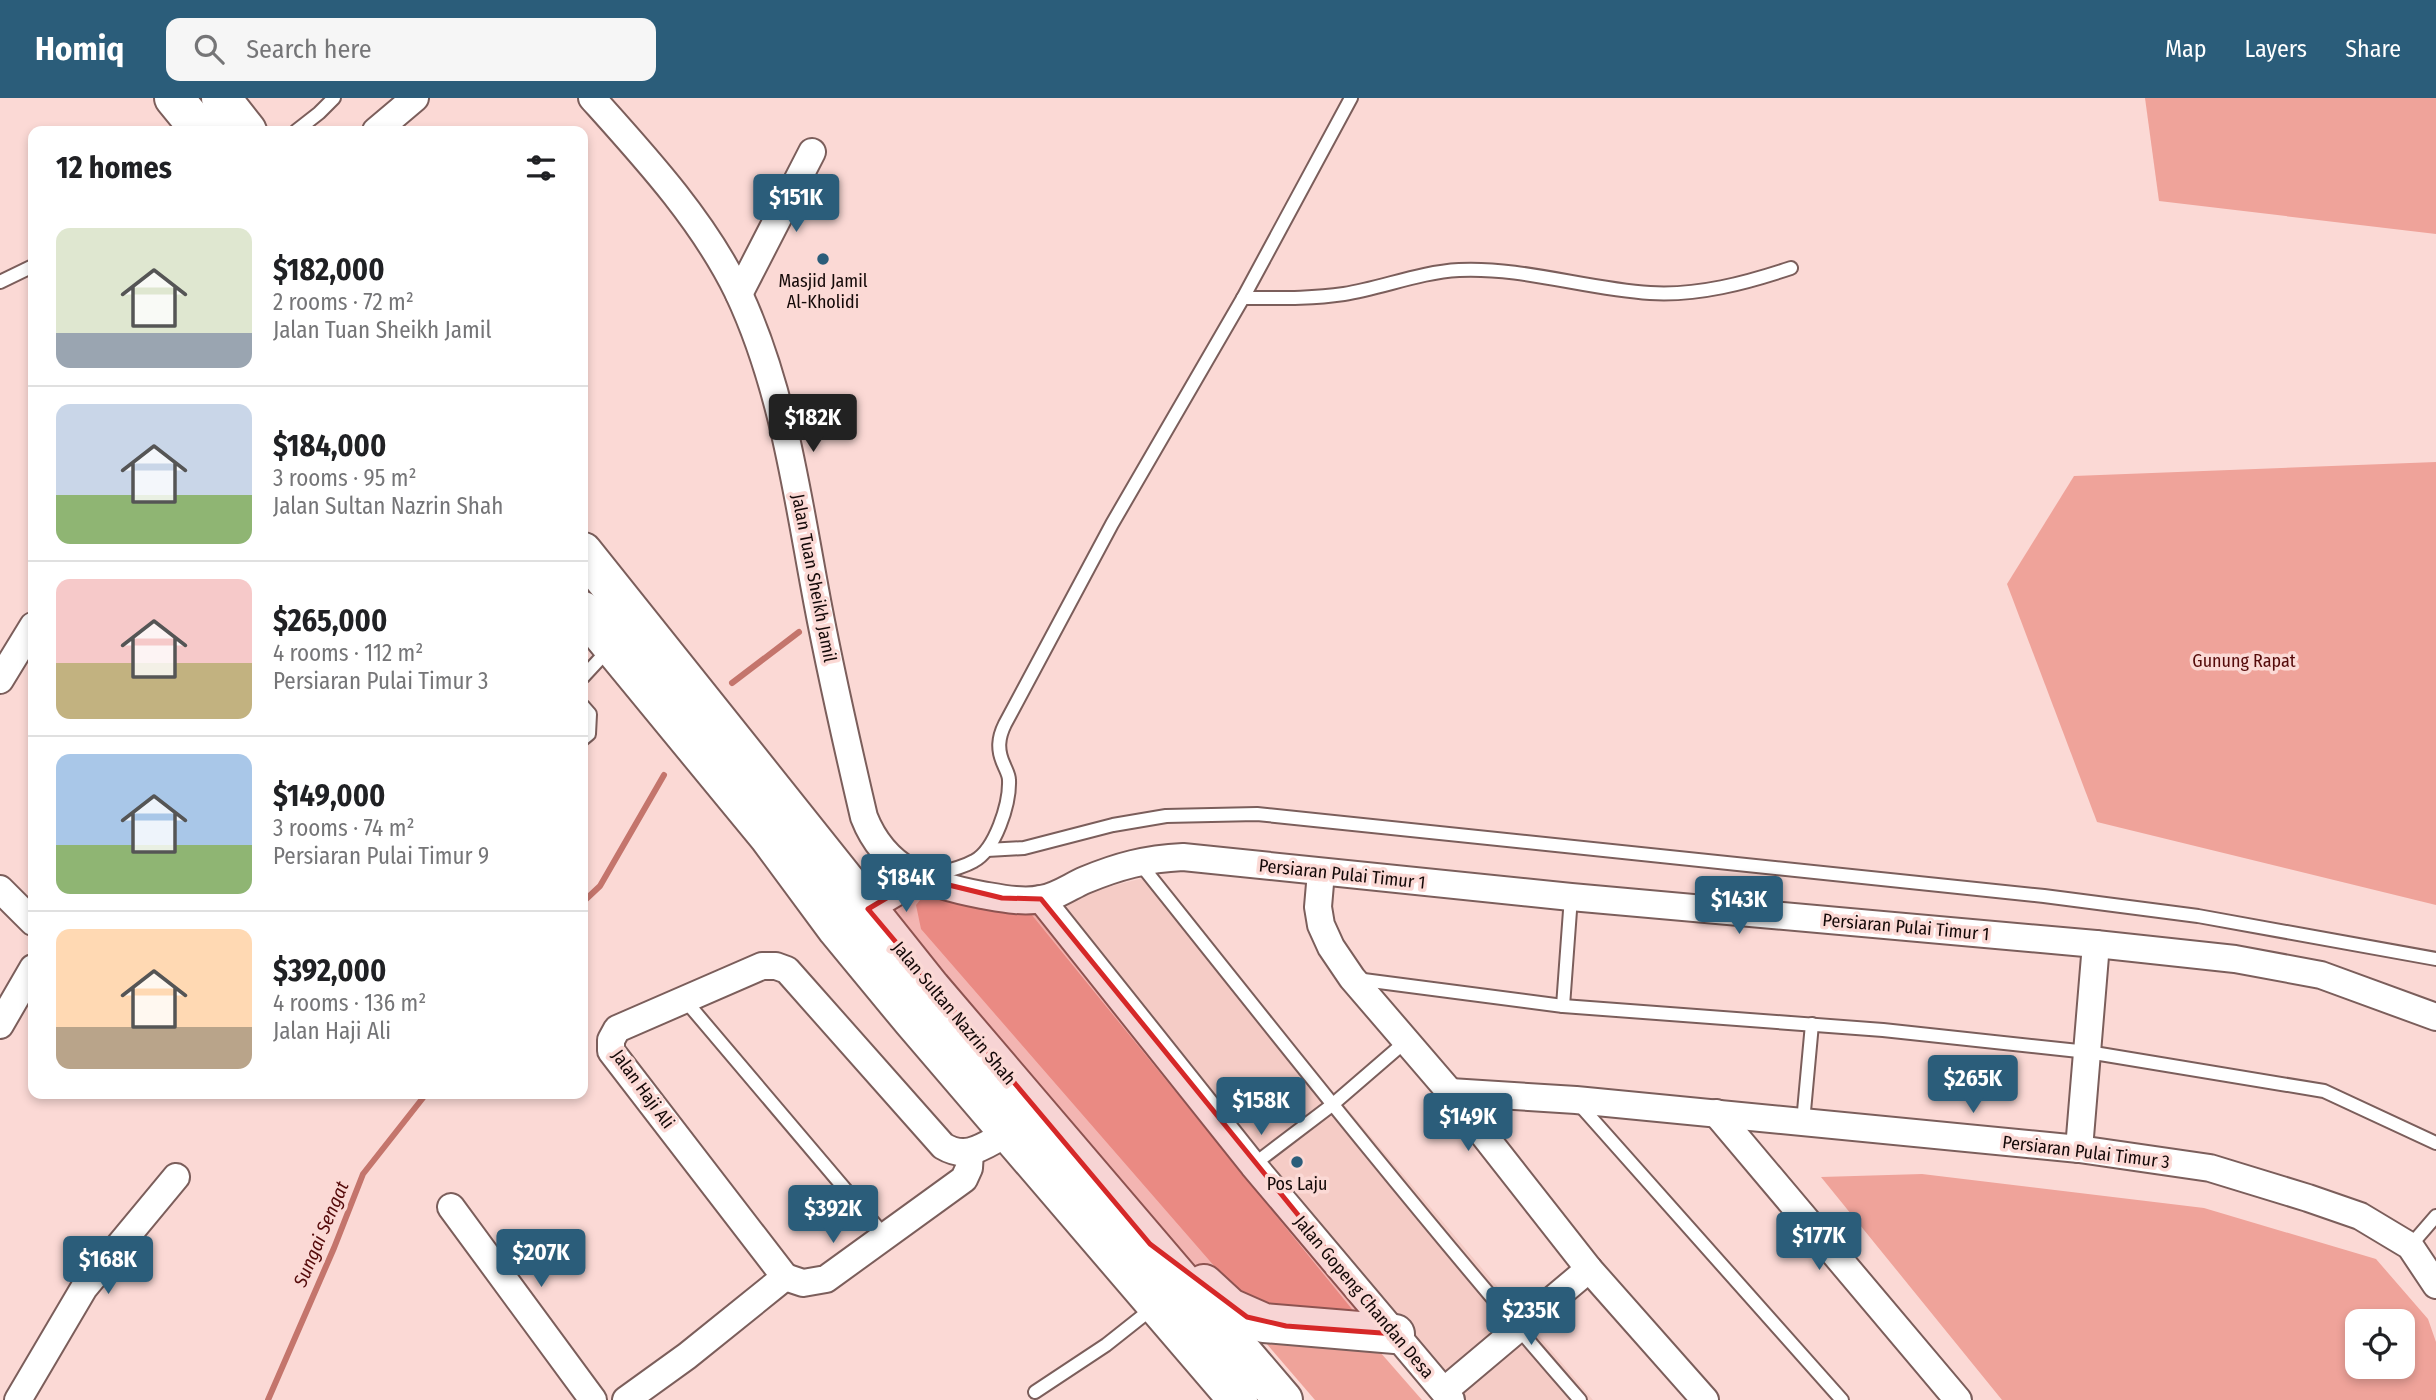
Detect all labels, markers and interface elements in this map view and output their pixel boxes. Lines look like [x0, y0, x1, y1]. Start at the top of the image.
search box [166, 18, 656, 81]
text: Homiq [35, 29, 124, 69]
icon: search [190, 30, 228, 68]
text: Search here [246, 34, 371, 65]
text: Map [2165, 35, 2207, 63]
text: Layers [2245, 35, 2307, 63]
text: Share [2345, 35, 2401, 63]
icon: filters [522, 149, 560, 187]
text: 12 homes [56, 150, 172, 186]
pin: $151K [747, 174, 845, 234]
text: $151K [769, 183, 823, 211]
marker: Masjid Jamil Al-Kholidi [815, 251, 831, 267]
text: $182,000 [273, 252, 385, 288]
icon: home [112, 256, 196, 340]
place label: Masjid Jamil Al-Kholidi [779, 270, 868, 313]
text: 2 rooms · 72 m² [273, 288, 414, 316]
text: Jalan Tuan Sheikh Jamil [273, 316, 492, 344]
pin: $182K [764, 394, 862, 454]
text: $182K [785, 403, 841, 431]
text: $184,000 [273, 428, 386, 464]
icon: home [112, 432, 196, 516]
text: 3 rooms · 95 m² [273, 464, 417, 492]
text: Jalan Sultan Nazrin Shah [273, 492, 503, 520]
street label: Jalan Tuan Sheikh Jamil [787, 492, 841, 664]
text: $265,000 [273, 603, 387, 639]
icon: home [112, 607, 196, 691]
text: 4 rooms · 112 m² [273, 639, 423, 667]
park label: Gunung Rapat [2192, 650, 2296, 672]
text: Persiaran Pulai Timur 3 [273, 667, 488, 695]
text: $149,000 [273, 778, 385, 814]
icon: home [112, 782, 196, 866]
text: 3 rooms · 74 m² [273, 814, 415, 842]
text: Persiaran Pulai Timur 9 [273, 842, 489, 870]
pin: $184K [857, 854, 955, 914]
street label: Persiaran Pulai Timur 1 [1258, 854, 1426, 894]
text: $184K [877, 863, 935, 891]
pin: $143K [1690, 876, 1788, 936]
text: $143K [1711, 885, 1767, 913]
street label: Persiaran Pulai Timur 1 [1822, 909, 1990, 945]
street label: Jalan Sultan Nazrin Shah [888, 937, 1020, 1089]
text: $392,000 [273, 953, 386, 989]
icon: home [112, 957, 196, 1041]
text: 4 rooms · 136 m² [273, 989, 426, 1017]
text: Jalan Haji Ali [273, 1017, 391, 1045]
street label: Jalan Haji Ali [607, 1045, 679, 1133]
pin: $265K [1924, 1056, 2022, 1115]
text: $265K [1944, 1064, 2002, 1092]
pin: $158K [1212, 1077, 1310, 1137]
text: $158K [1232, 1086, 1290, 1114]
pin: $149K [1419, 1094, 1517, 1153]
text: $149K [1439, 1102, 1497, 1130]
street label: Persiaran Pulai Timur 3 [2001, 1131, 2171, 1173]
marker: Pos Laju [1289, 1154, 1305, 1170]
place label: Pos Laju [1267, 1173, 1327, 1195]
water label: Sungai Sengat [288, 1177, 354, 1291]
pin: $392K [784, 1186, 882, 1245]
text: $392K [804, 1194, 862, 1222]
street label: Jalan Gopeng Chandan Desa [1289, 1211, 1439, 1383]
pin: $177K [1770, 1212, 1868, 1272]
text: $177K [1792, 1221, 1846, 1249]
pin: $207K [492, 1230, 590, 1289]
pin: $168K [59, 1236, 157, 1296]
text: $207K [512, 1238, 570, 1266]
text: $168K [79, 1245, 137, 1273]
pin: $235K [1482, 1288, 1580, 1347]
text: $235K [1502, 1296, 1560, 1324]
map controls [2345, 1309, 2415, 1379]
button: locate [2345, 1309, 2415, 1379]

